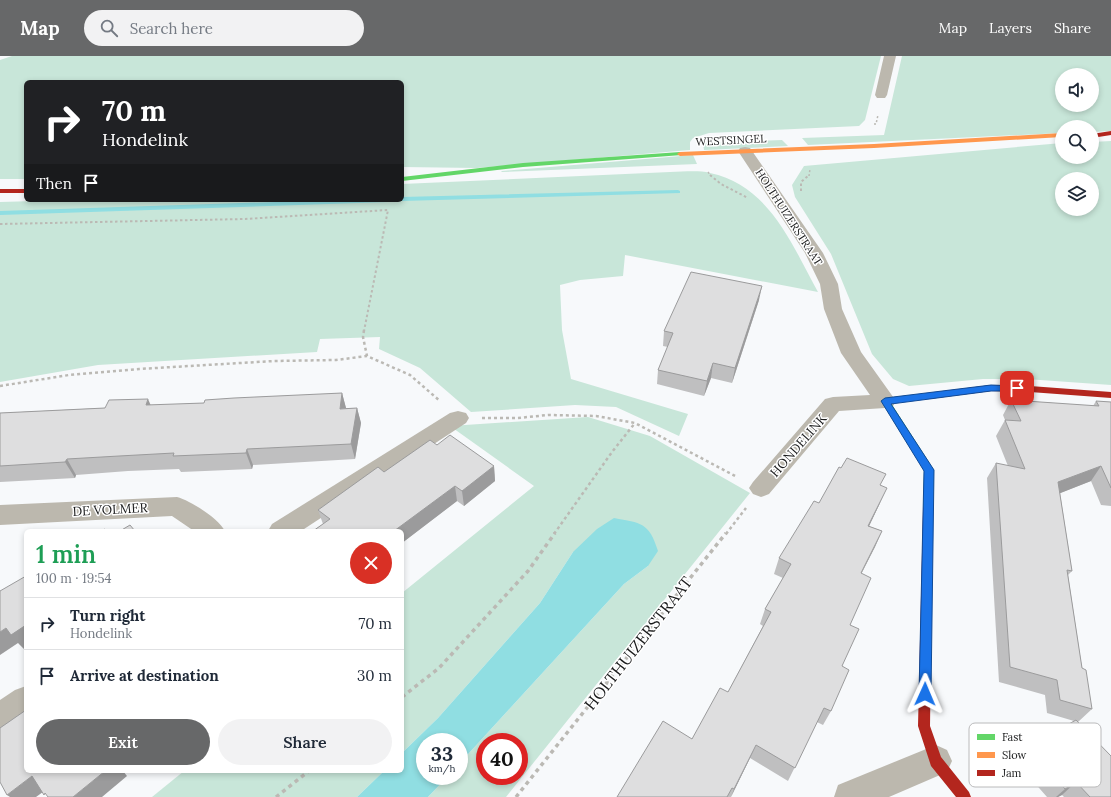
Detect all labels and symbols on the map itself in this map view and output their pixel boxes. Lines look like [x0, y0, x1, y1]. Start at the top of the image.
street label: WESTSINGEL [695, 131, 767, 149]
street label: HOLTHUIZERSTRAAT [752, 166, 826, 268]
pin [1000, 371, 1034, 405]
street label: HONDELINK [766, 410, 831, 481]
street label: DE VOLMER [72, 499, 149, 520]
street label: HOLTHUIZERSTRAAT [580, 572, 696, 714]
position arrow [904, 673, 946, 715]
legend [969, 723, 1101, 787]
text: Fast [1002, 730, 1023, 744]
speed limit sign: 40 [476, 733, 528, 785]
text: Slow [1002, 748, 1027, 762]
text: Jam [1001, 766, 1022, 780]

